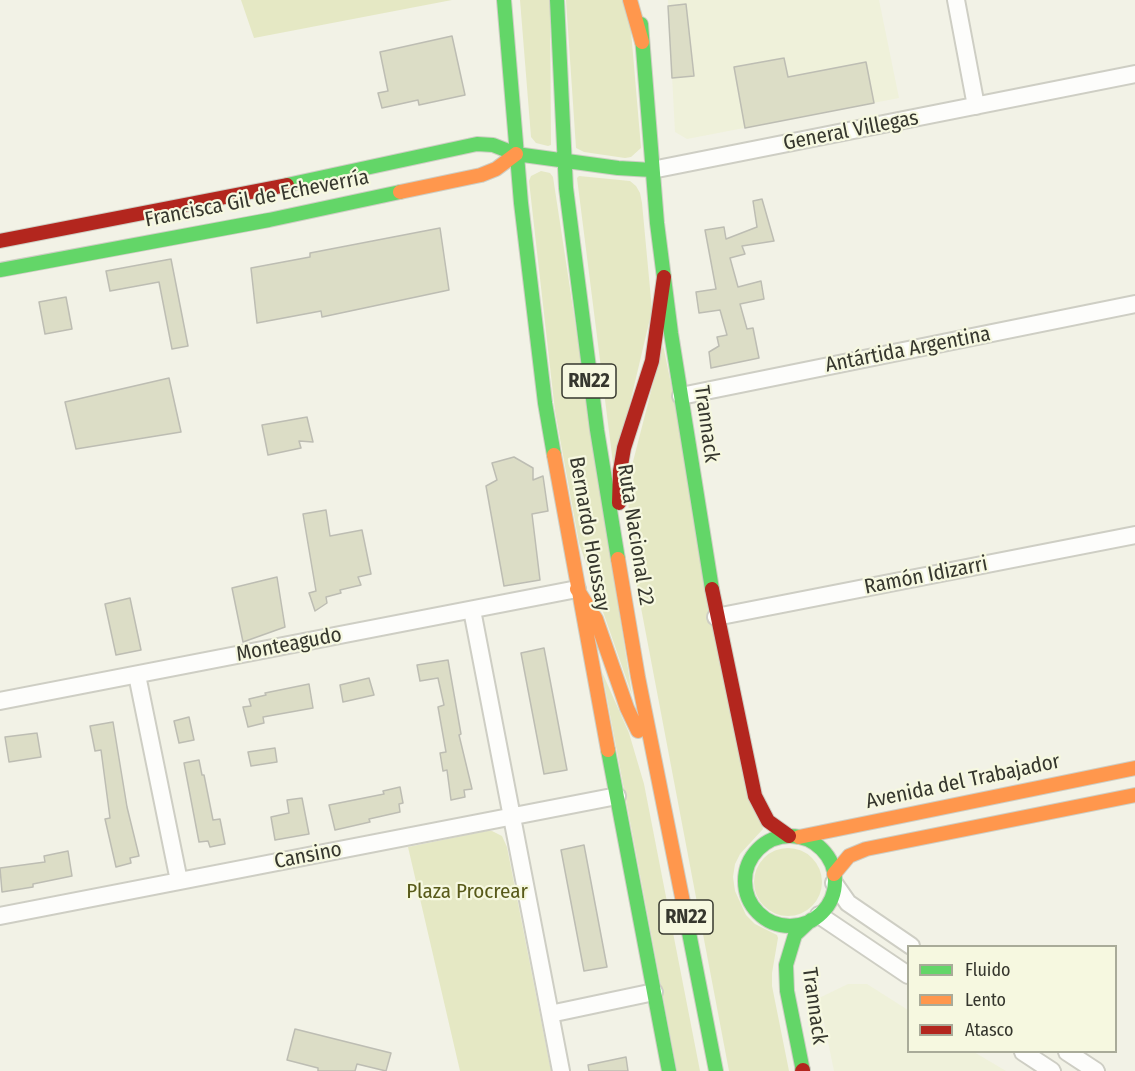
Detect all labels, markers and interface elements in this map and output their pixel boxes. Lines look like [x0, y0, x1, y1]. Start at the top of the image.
street label: General Villegas [781, 106, 921, 156]
street label: Francisca Gil de Echeverría [143, 165, 371, 233]
street label: Antártida Argentina [823, 322, 993, 378]
road number: RN22 [562, 364, 616, 398]
street label: Trannack [688, 384, 724, 464]
street label: Bernardo Houssay [563, 455, 615, 613]
street label: Ruta Nacional 22 [611, 462, 659, 608]
street label: Ramón Idizarri [862, 552, 990, 600]
street label: Monteagudo [234, 622, 344, 668]
street label: Avenida del Trabajador [864, 749, 1062, 815]
street label: Cansino [272, 837, 344, 875]
park label: Plaza Procrear [406, 879, 528, 905]
road number: RN22 [659, 900, 713, 934]
legend [907, 945, 1117, 1053]
text: Fluido [965, 959, 1011, 981]
street label: Trannack [796, 966, 832, 1046]
text: Lento [965, 989, 1006, 1011]
text: Atasco [965, 1019, 1013, 1041]

